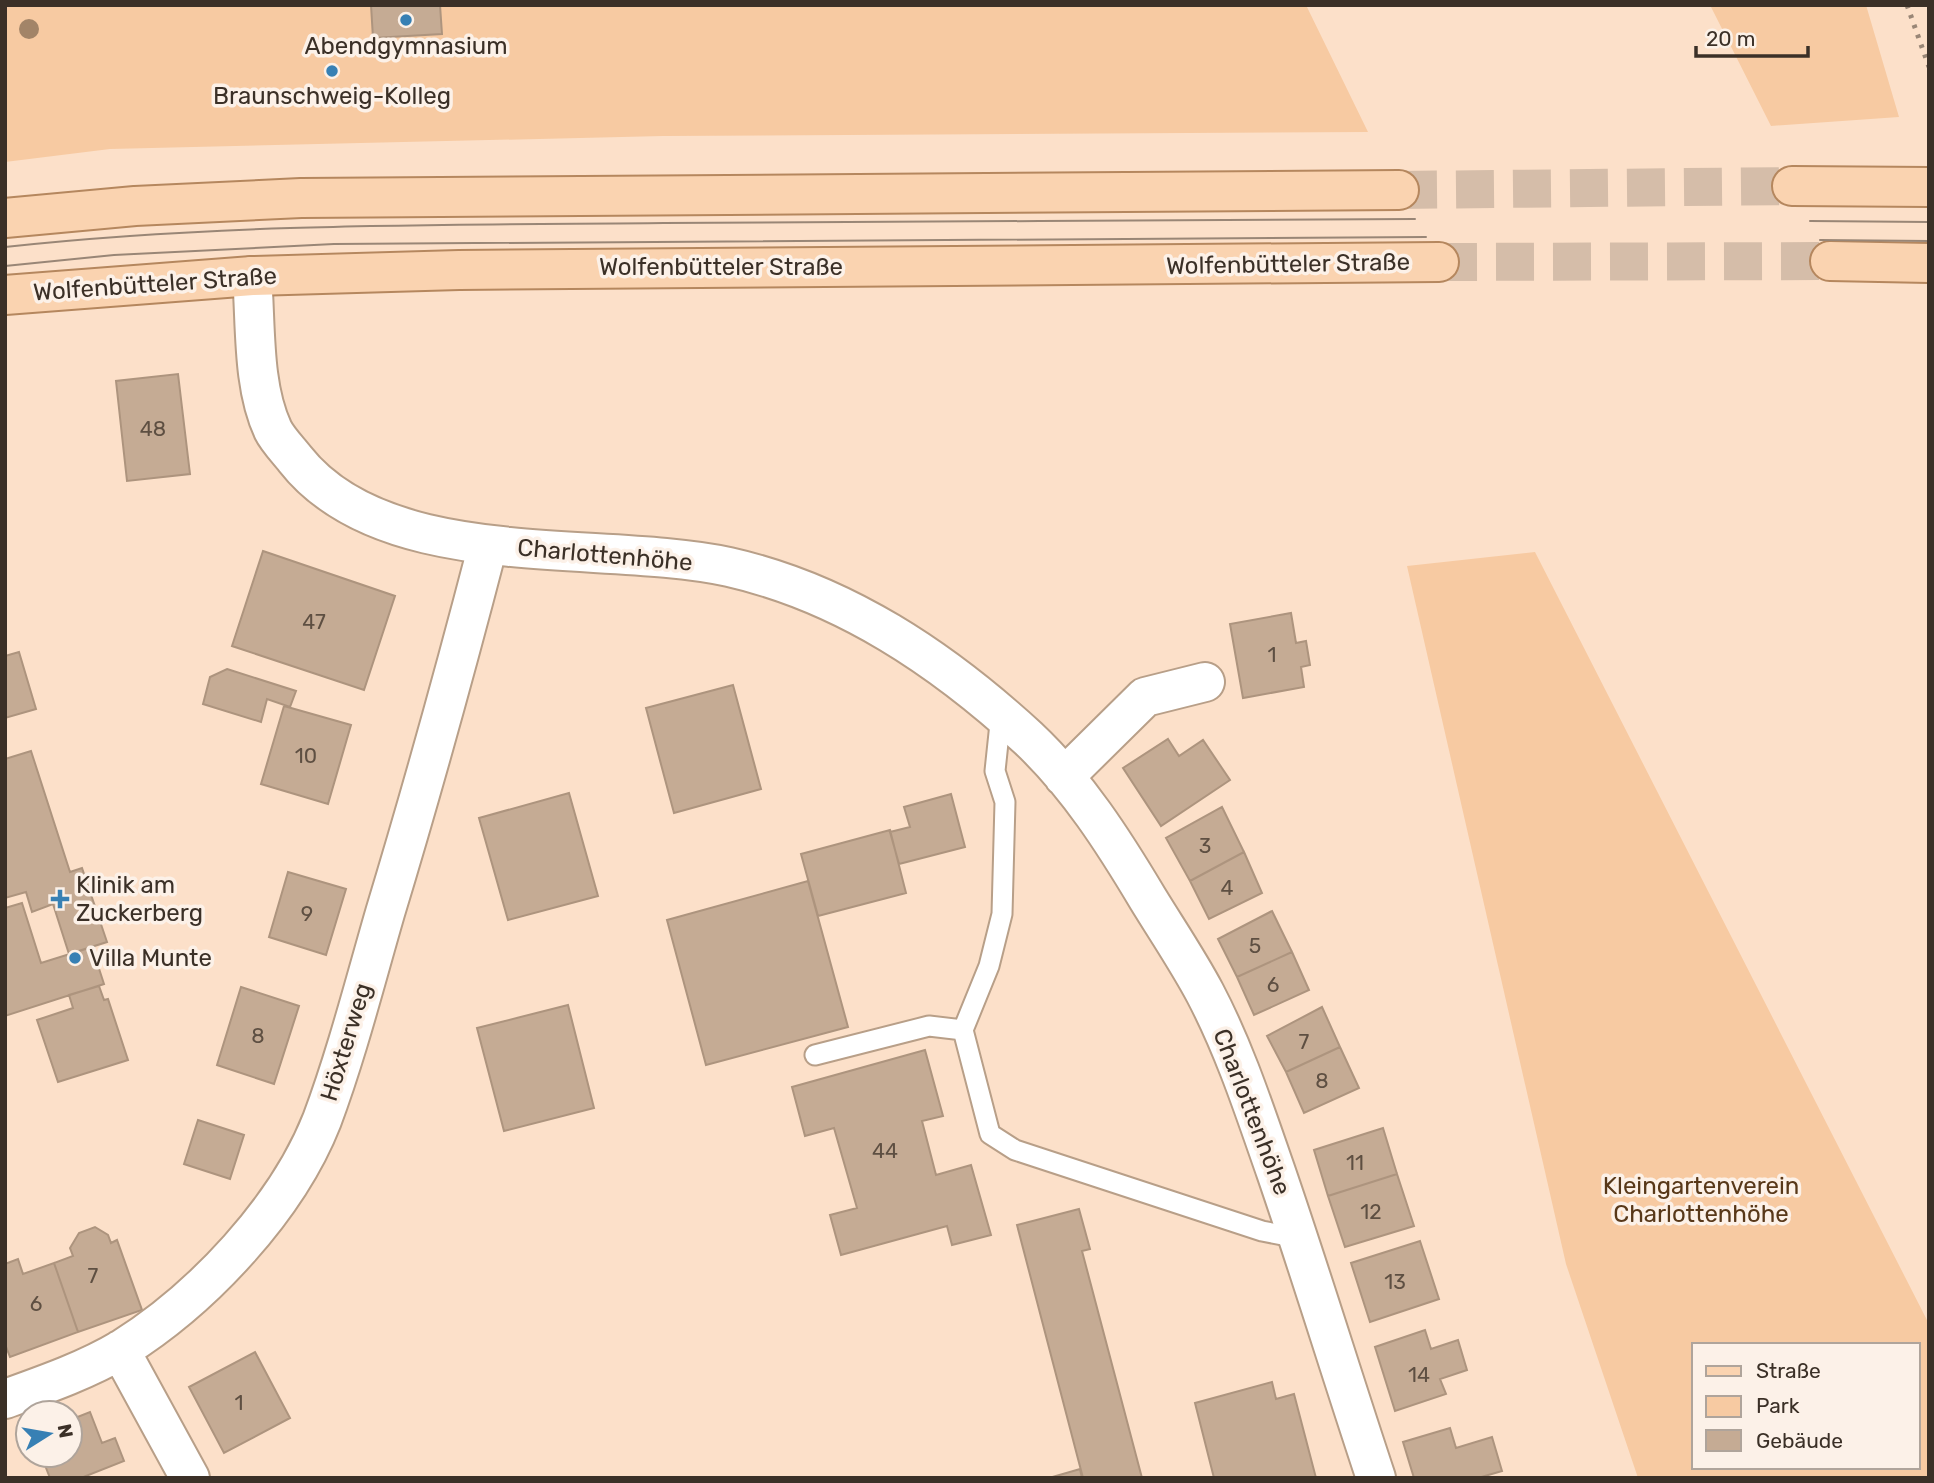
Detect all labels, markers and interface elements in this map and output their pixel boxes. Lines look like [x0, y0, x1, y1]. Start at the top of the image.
marker: Abendgymnasium [398, 12, 414, 28]
scale bar [1696, 14, 1808, 58]
text: 20 m [1706, 26, 1755, 51]
place label: Abendgymnasium [304, 32, 508, 60]
marker: Braunschweig-Kolleg [324, 63, 340, 79]
place label: Braunschweig-Kolleg [213, 82, 451, 110]
street label: Wolfenbütteler Straße [1166, 248, 1410, 280]
street label: Wolfenbütteler Straße [599, 253, 843, 281]
street label: Wolfenbütteler Straße [32, 262, 278, 306]
house number: 48 [140, 416, 166, 441]
street label: Charlottenhöhe [516, 533, 694, 577]
house number: 47 [302, 609, 326, 634]
house number: 1 [1268, 642, 1277, 667]
house number: 10 [295, 743, 317, 768]
house number: 3 [1199, 833, 1211, 858]
place label: Klinik am Zuckerberg [76, 871, 203, 927]
house number: 4 [1220, 875, 1234, 900]
marker: Klinik am Zuckerberg [50, 889, 70, 909]
house number: 9 [301, 901, 313, 926]
house number: 5 [1249, 933, 1261, 958]
place label: Villa Munte [89, 944, 212, 972]
marker: Villa Munte [67, 950, 83, 966]
house number: 6 [1267, 972, 1279, 997]
street label: Höxterweg [315, 979, 377, 1105]
house number: 8 [251, 1023, 265, 1048]
street label: Charlottenhöhe [1207, 1025, 1297, 1199]
house number: 7 [1299, 1029, 1310, 1054]
house number: 8 [1315, 1068, 1329, 1093]
house number: 44 [872, 1138, 898, 1163]
house number: 11 [1346, 1150, 1364, 1175]
park label: Kleingartenverein Charlottenhöhe [1603, 1172, 1799, 1228]
house number: 12 [1360, 1199, 1382, 1224]
house number: 7 [88, 1263, 99, 1288]
house number: 13 [1384, 1269, 1406, 1294]
house number: 6 [30, 1291, 42, 1316]
legend [1692, 1343, 1920, 1469]
text: Straße [1756, 1358, 1821, 1383]
house number: 14 [1408, 1362, 1430, 1387]
house number: 1 [235, 1390, 244, 1415]
text: Park [1756, 1393, 1800, 1418]
north arrow [14, 1399, 84, 1469]
text: N [53, 1422, 78, 1440]
text: Gebäude [1756, 1428, 1843, 1453]

